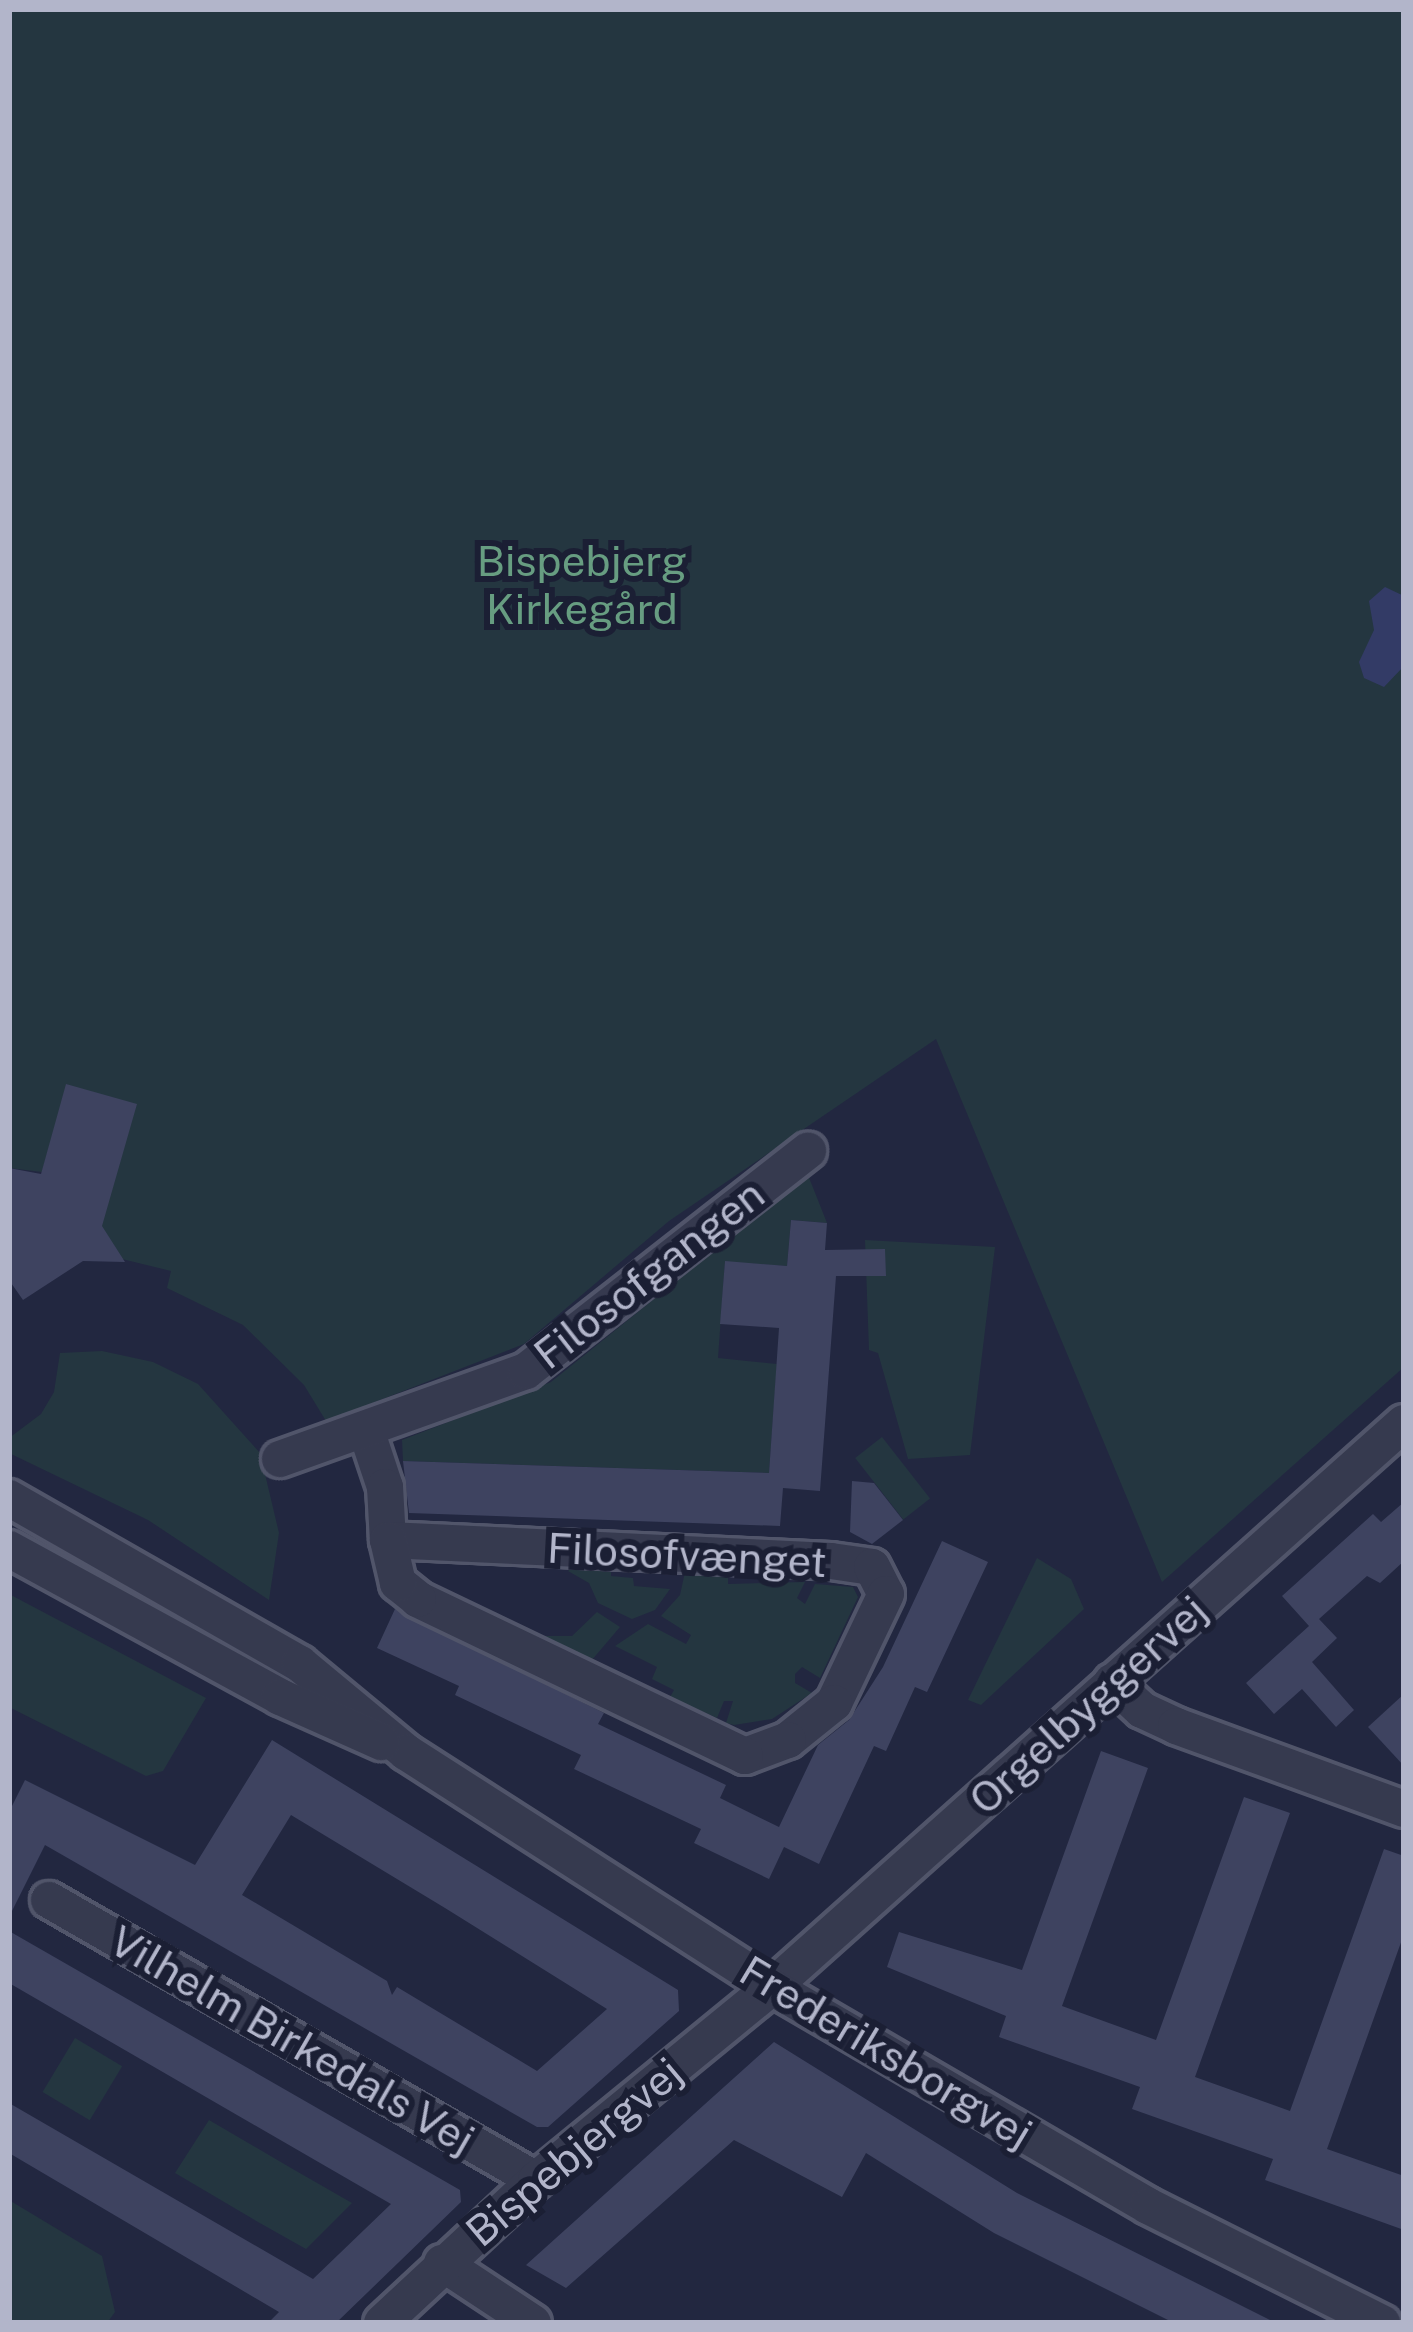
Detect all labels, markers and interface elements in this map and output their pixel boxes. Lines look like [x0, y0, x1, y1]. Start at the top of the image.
park label: Bispebjerg Kirkegård [477, 536, 687, 634]
street label: Filosofgangen [524, 1169, 774, 1379]
street label: Filosofvænget [546, 1523, 828, 1587]
street label: Orgelbyggervej [959, 1585, 1217, 1825]
street label: Vilhelm Birkedals Vej [101, 1915, 483, 2165]
street label: Frederiksborgvej [731, 1945, 1041, 2159]
street label: Bispebjergvej [456, 2047, 692, 2257]

